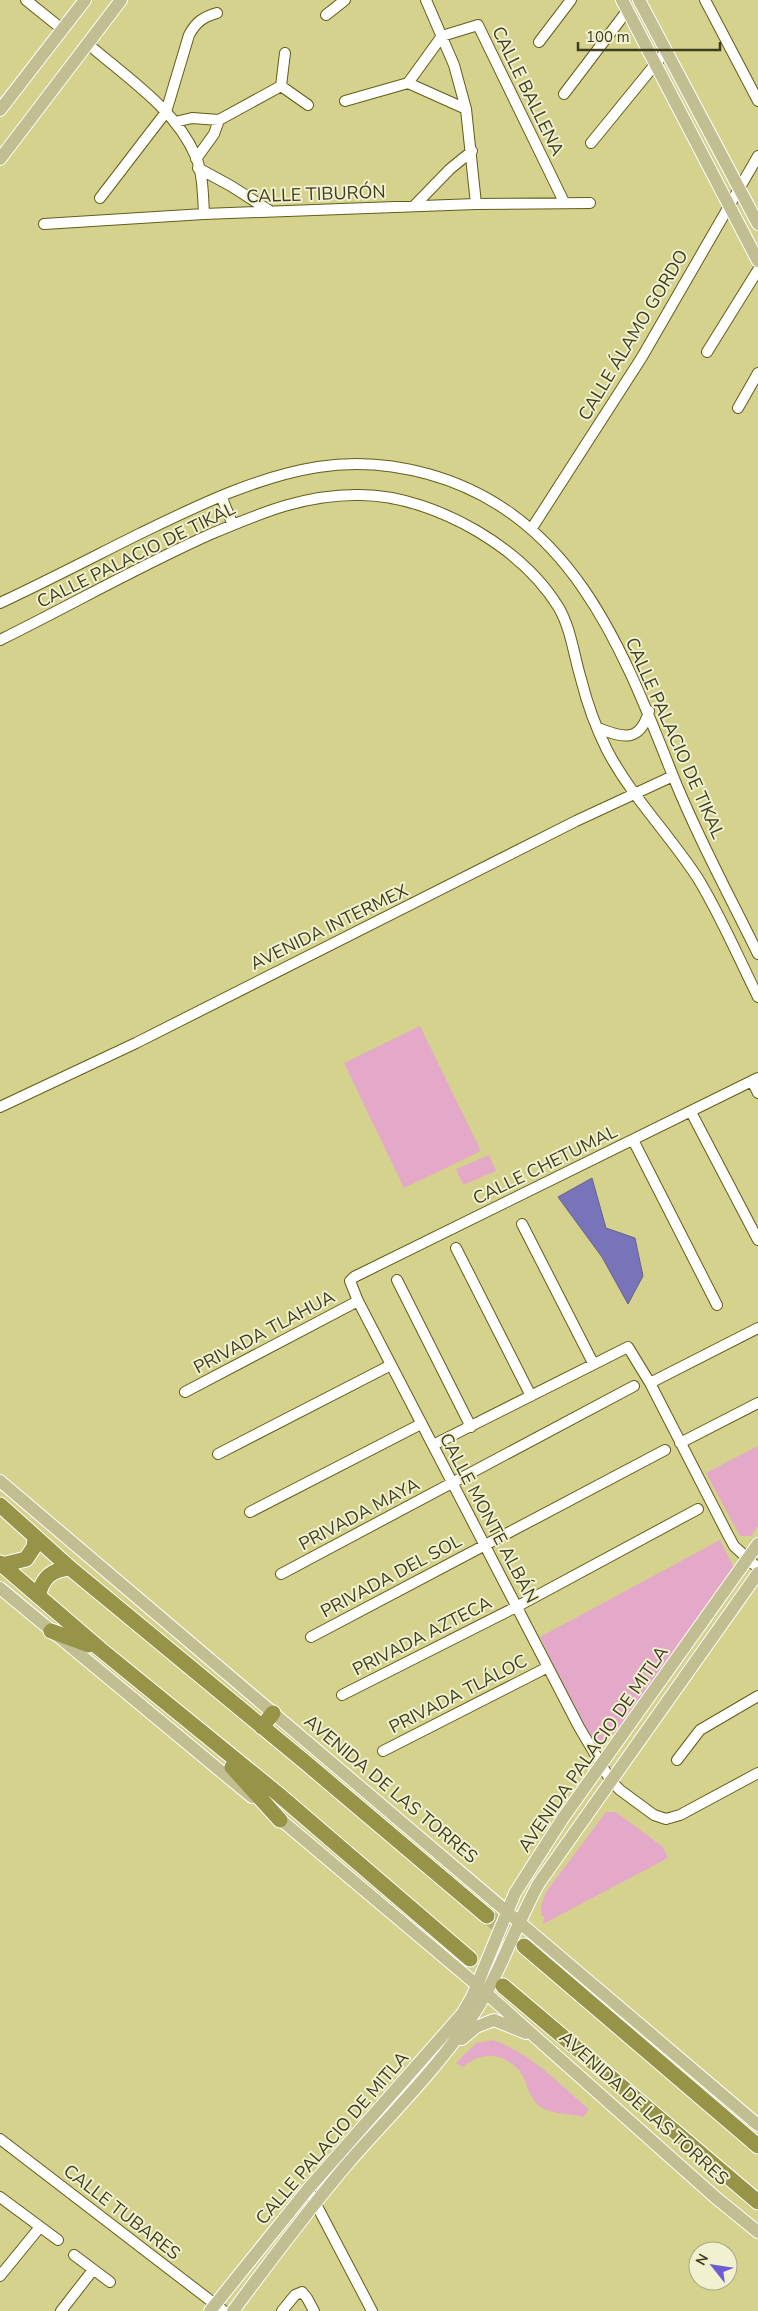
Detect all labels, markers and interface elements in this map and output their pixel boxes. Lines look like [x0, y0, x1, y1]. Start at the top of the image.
scale bar [578, 20, 720, 52]
street label: CALLE BALLENA [486, 22, 570, 160]
text: 100 m [586, 27, 630, 47]
street label: CALLE TIBURÓN [246, 180, 386, 208]
street label: CALLE ÁLAMO GORDO [572, 245, 694, 425]
street label: CALLE PALACIO DE TIKAL [33, 496, 239, 614]
street label: CALLE PALACIO DE TIKAL [620, 634, 730, 843]
street label: AVENIDA INTERMEX [246, 878, 412, 976]
street label: CALLE CHETUMAL [469, 1120, 621, 1210]
street label: PRIVADA TLAHUA [189, 1285, 339, 1379]
street label: CALLE MONTE ALBÁN [434, 1429, 544, 1607]
street label: PRIVADA MAYA [294, 1472, 424, 1556]
street label: PRIVADA DEL SOL [316, 1529, 466, 1623]
street label: PRIVADA AZTECA [348, 1591, 496, 1681]
street label: AVENIDA PALACIO DE MITLA [513, 1641, 673, 1857]
street label: PRIVADA TLÁLOC [385, 1649, 531, 1739]
street label: AVENIDA DE LAS TORRES [299, 1709, 483, 1869]
street label: AVENIDA DE LAS TORRES [554, 2026, 734, 2190]
street label: CALLE PALACIO DE MITLA [250, 2046, 414, 2230]
street label: CALLE TUBARES [59, 2159, 185, 2265]
north arrow [688, 2241, 738, 2291]
text: N [691, 2250, 713, 2269]

